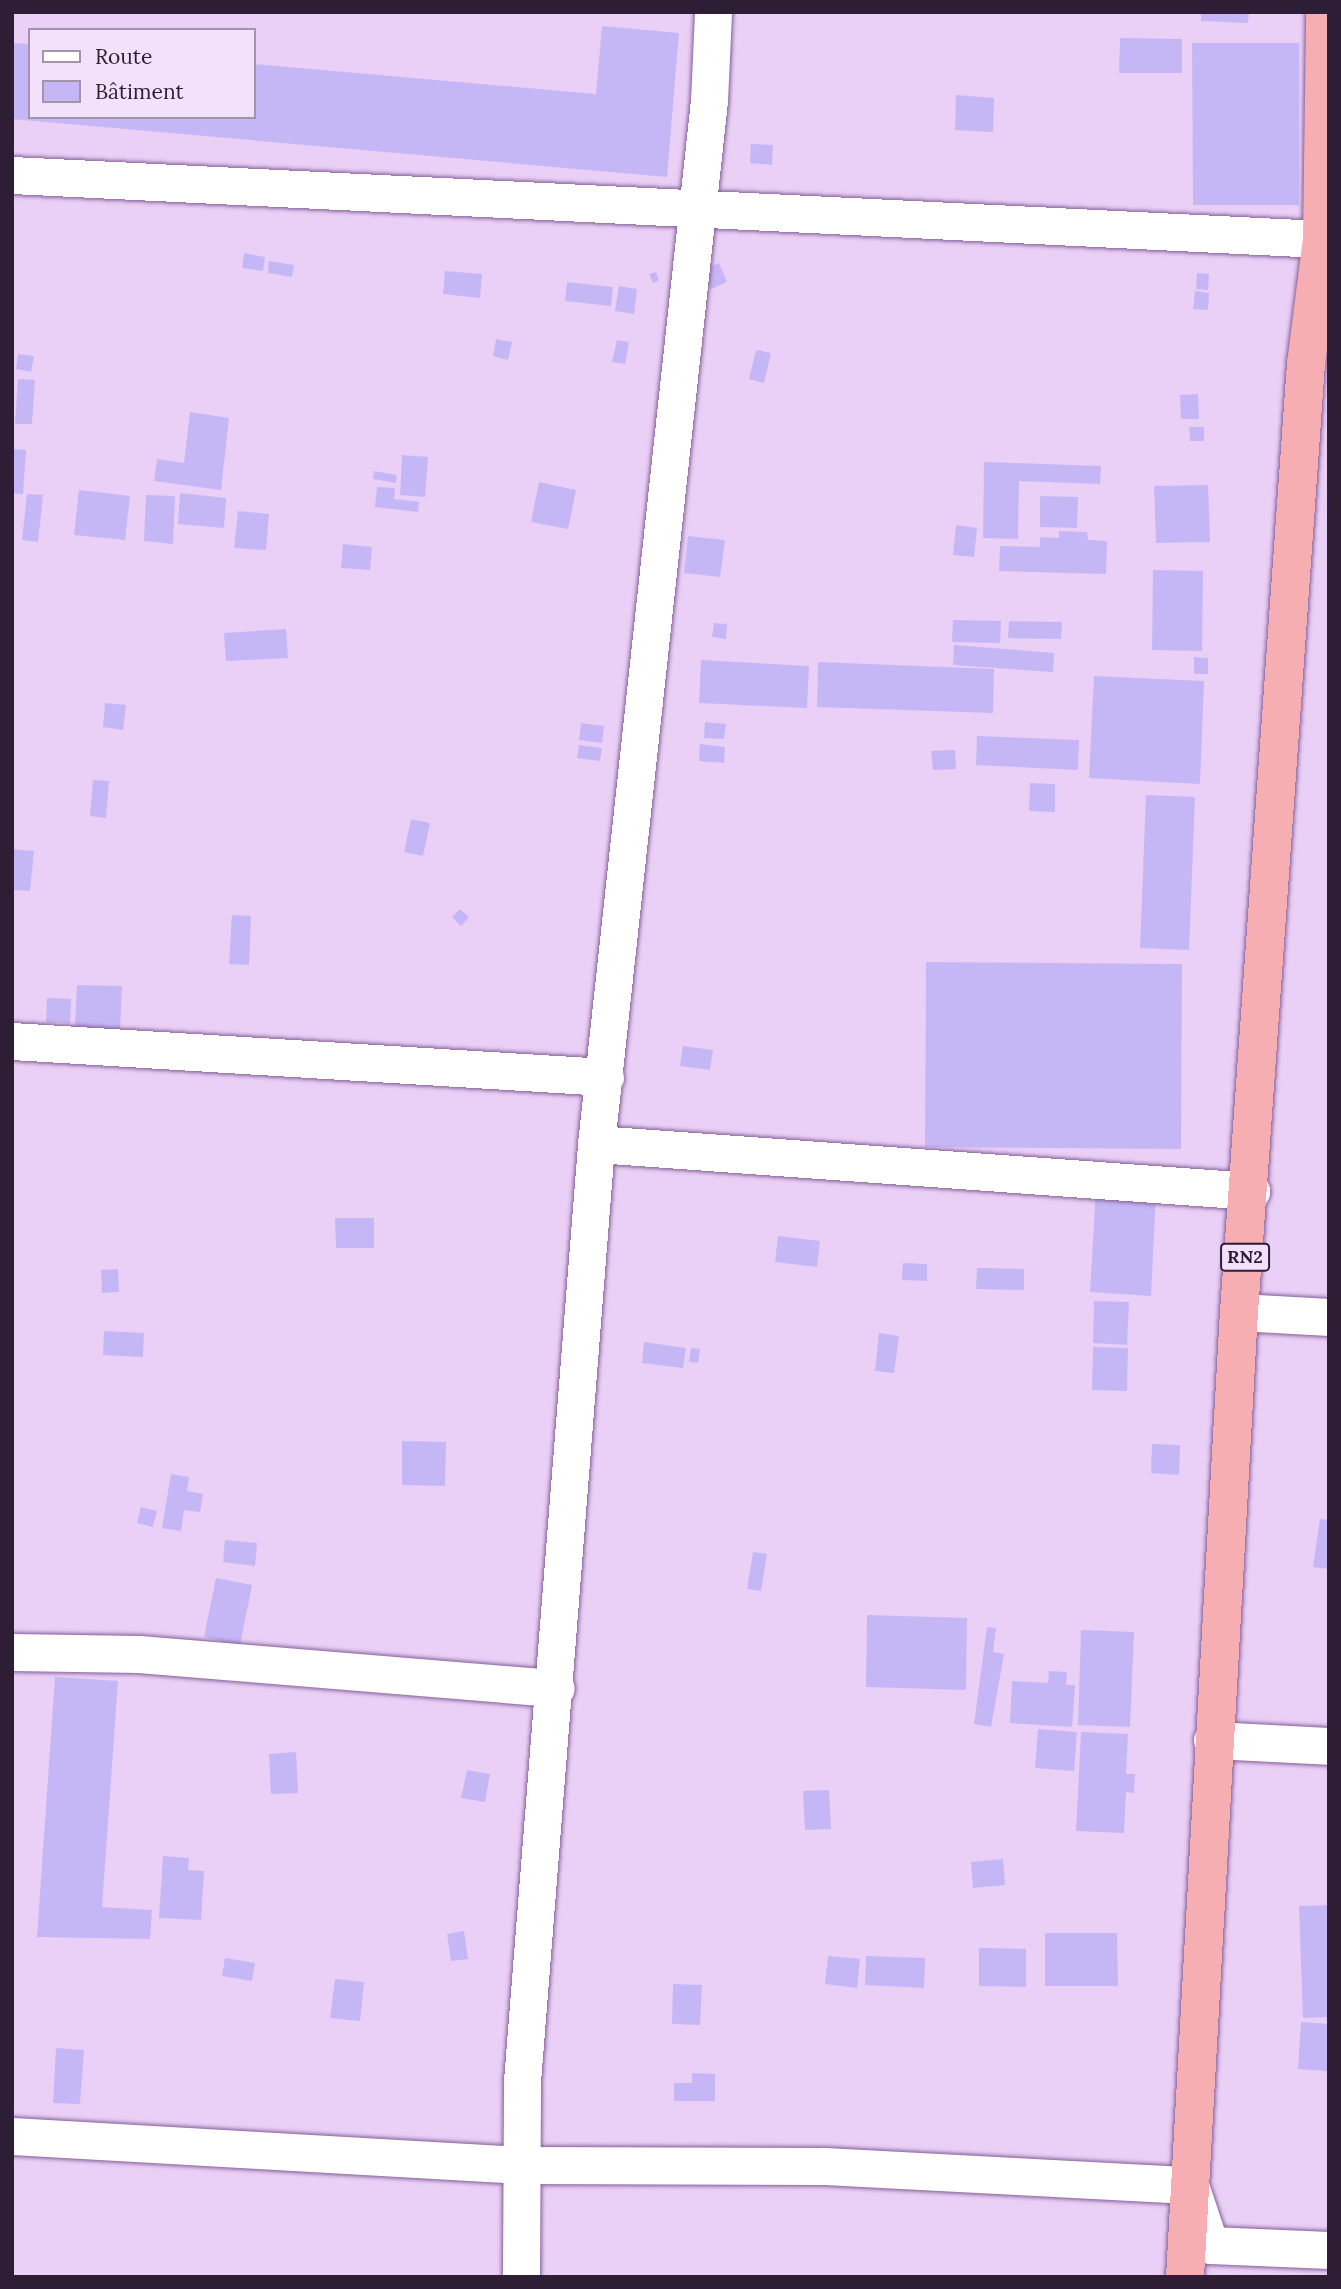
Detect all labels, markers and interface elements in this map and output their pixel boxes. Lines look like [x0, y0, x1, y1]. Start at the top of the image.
legend [28, 28, 256, 119]
text: Route [95, 43, 152, 70]
text: Bâtiment [95, 78, 184, 105]
road number: RN2 [1219, 1242, 1271, 1272]

